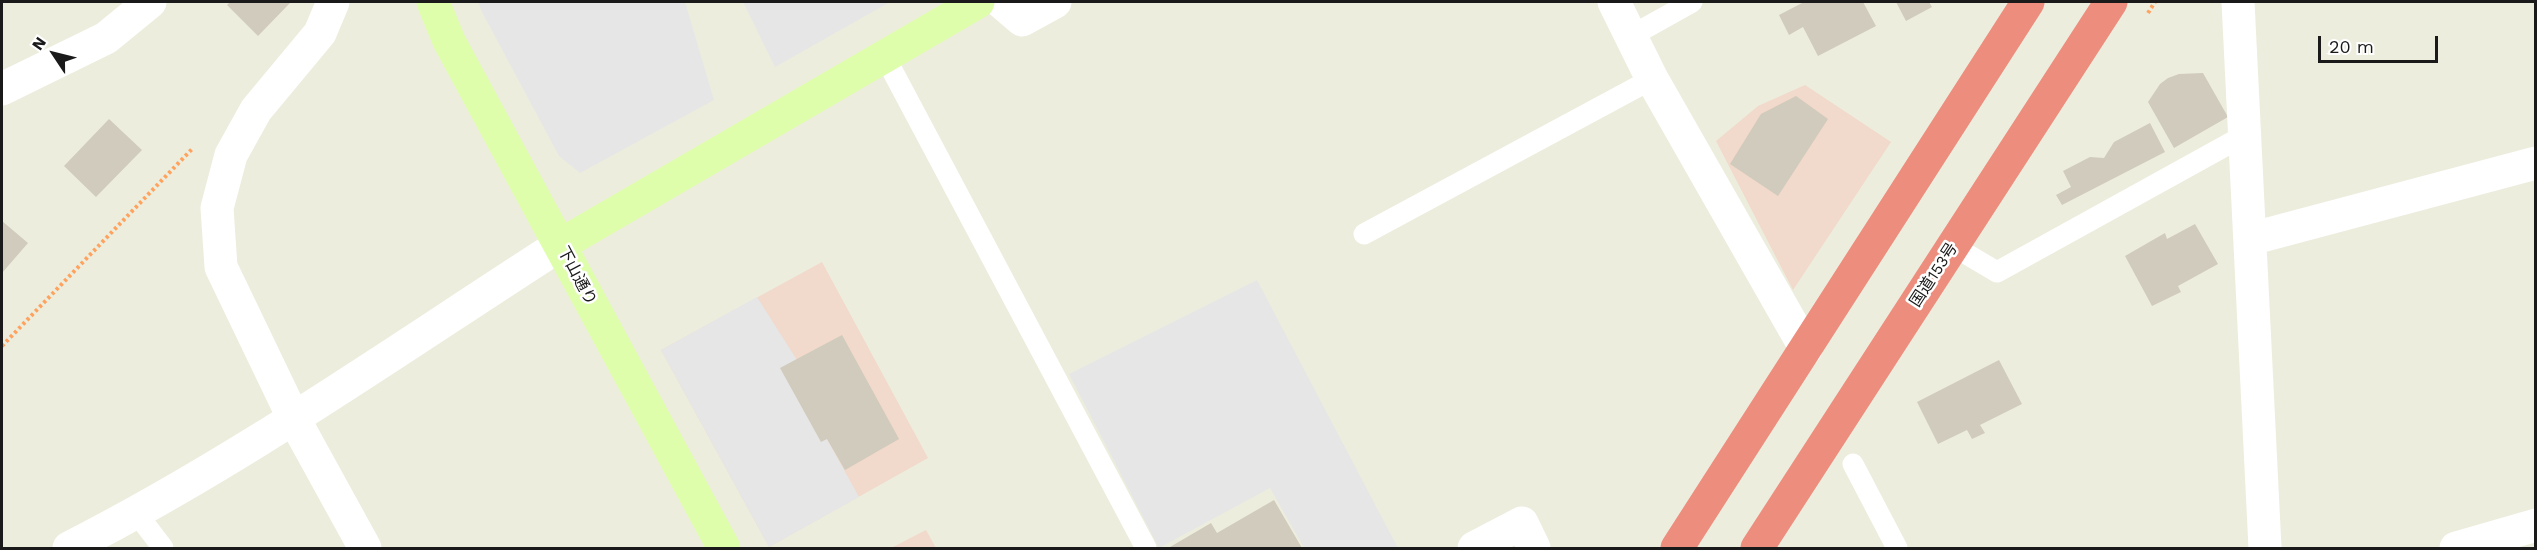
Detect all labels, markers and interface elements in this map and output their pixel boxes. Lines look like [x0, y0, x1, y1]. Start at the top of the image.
north arrow [24, 24, 84, 84]
scale bar [2321, 24, 2441, 62]
text: N [28, 33, 50, 54]
text: 20 m [2329, 36, 2374, 57]
street label: 国道153号 [1906, 239, 1962, 311]
street label: 下山通り [554, 243, 600, 309]

